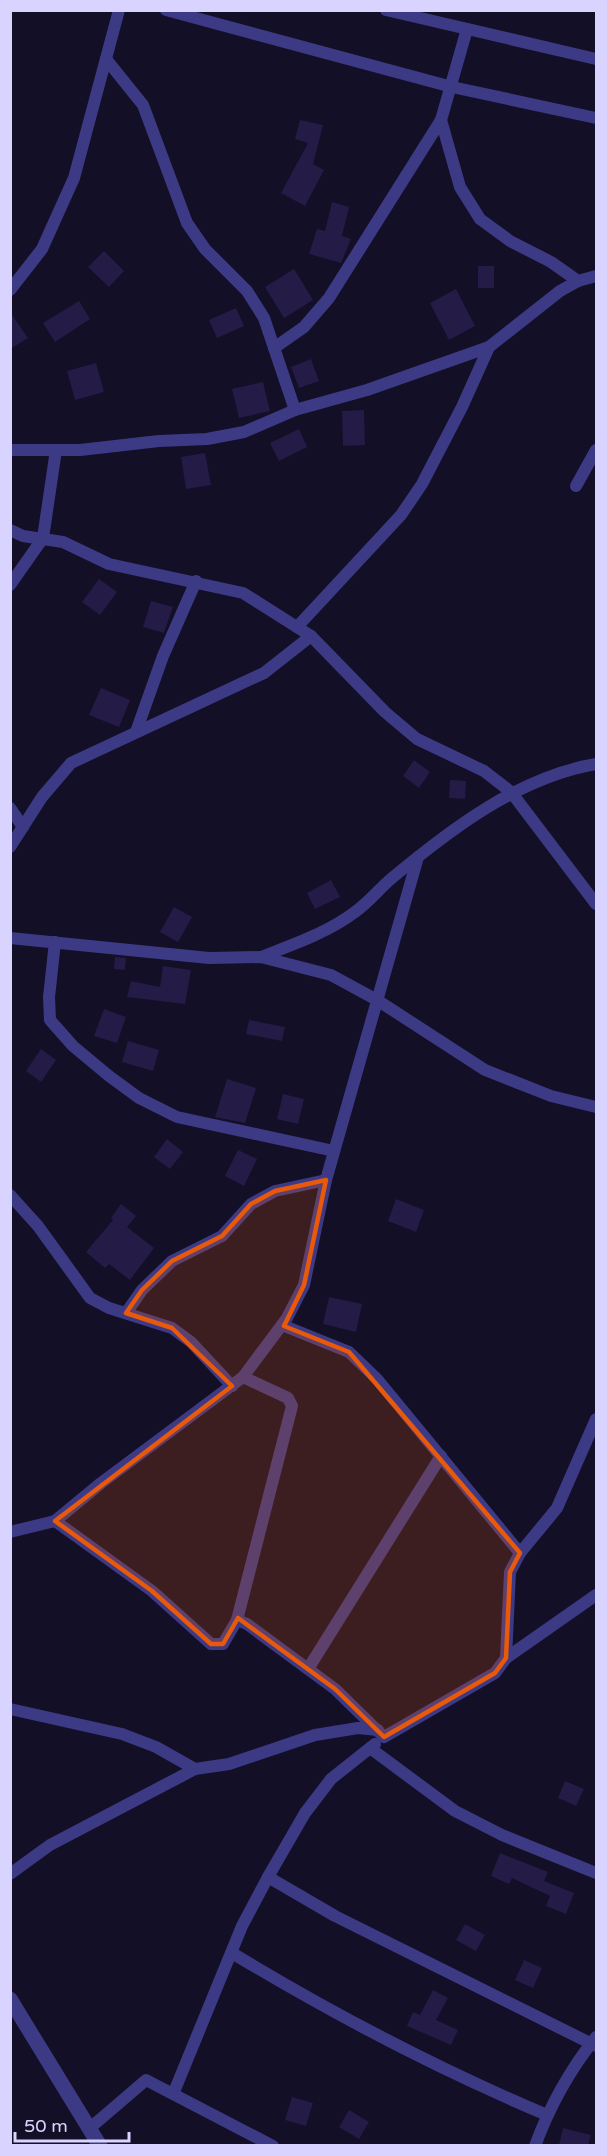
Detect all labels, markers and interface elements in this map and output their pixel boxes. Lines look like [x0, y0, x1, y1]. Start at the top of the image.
scale bar [15, 2105, 129, 2143]
text: 50 m [24, 2115, 68, 2137]

